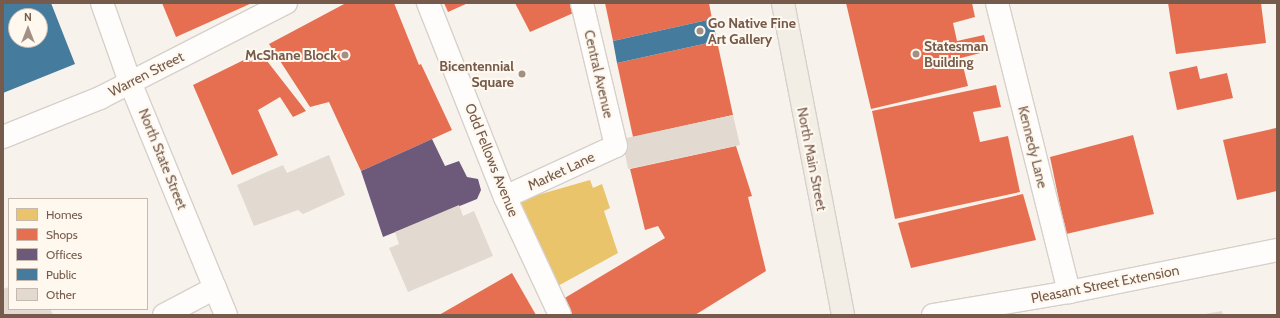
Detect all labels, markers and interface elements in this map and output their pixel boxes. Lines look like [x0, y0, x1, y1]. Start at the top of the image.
north arrow [8, 8, 48, 48]
text: N [24, 10, 32, 24]
place label: Go Native Fine Art Gallery [708, 15, 796, 48]
marker: Go Native Fine Art Gallery [695, 26, 705, 36]
street label: Central Avenue [581, 28, 617, 120]
place label: Statesman Building [924, 38, 988, 70]
place label: McShane Block [245, 47, 337, 63]
street label: Warren Street [106, 48, 186, 100]
marker: Statesman Building [911, 49, 921, 59]
marker: McShane Block [340, 50, 350, 60]
place label: Bicentennial Square [439, 58, 514, 90]
marker: Bicentennial Square [517, 69, 527, 79]
street label: Odd Fellows Avenue [462, 101, 522, 219]
street label: Kennedy Lane [1015, 104, 1051, 190]
street label: North State Street [135, 106, 191, 212]
street label: North Main Street [794, 106, 830, 212]
street label: Market Lane [525, 148, 597, 194]
legend [8, 198, 148, 310]
text: Homes [46, 207, 83, 222]
text: Shops [46, 227, 78, 242]
text: Offices [46, 247, 82, 262]
street label: Pleasant Street Extension [1029, 261, 1181, 307]
text: Public [46, 267, 77, 282]
text: Other [46, 287, 76, 302]

